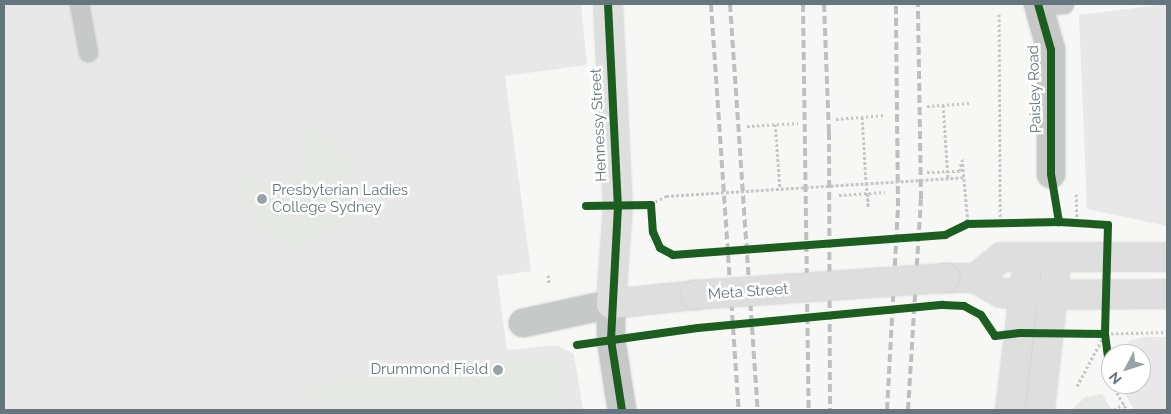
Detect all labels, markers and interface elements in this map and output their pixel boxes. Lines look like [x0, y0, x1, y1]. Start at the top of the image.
street label: Paisley Road [1024, 44, 1046, 134]
street label: Hennessy Street [587, 68, 611, 182]
place label: Presbyterian Ladies College Sydney [272, 181, 408, 216]
marker: Presbyterian Ladies College Sydney [256, 193, 268, 205]
street label: Meta Street [707, 280, 789, 304]
north arrow [1101, 344, 1151, 394]
place label: Drummond Field [370, 361, 488, 379]
marker: Drummond Field [492, 364, 504, 376]
text: N [1106, 369, 1125, 387]

